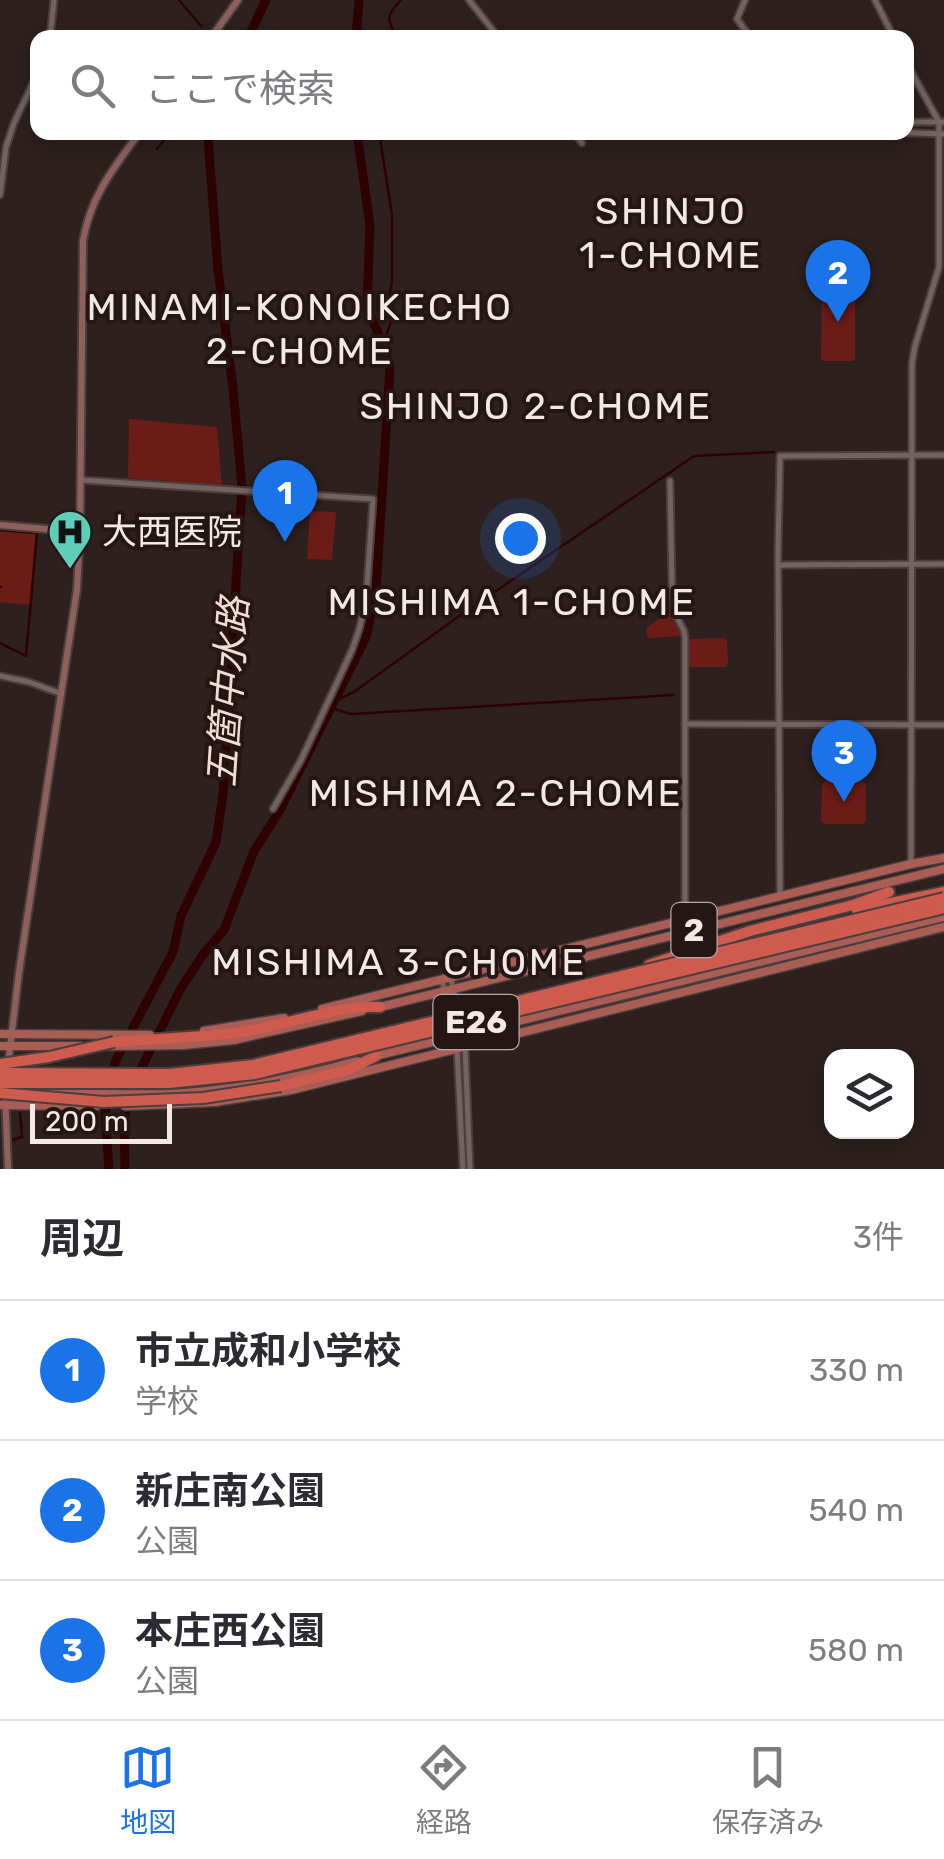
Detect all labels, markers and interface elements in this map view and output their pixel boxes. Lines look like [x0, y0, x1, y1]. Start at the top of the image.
search box [30, 30, 914, 140]
icon: search [65, 58, 120, 113]
text: ここで検索 [145, 66, 335, 112]
district label: SHINJO 1-CHOME [579, 188, 763, 278]
pin: 2 [806, 240, 870, 322]
district label: MINAMI-KONOIKECHO 2-CHOME [87, 284, 513, 374]
district label: SHINJO 2-CHOME [360, 383, 712, 429]
pin: 1 [252, 460, 318, 542]
hospital icon: 大西医院 [47, 509, 93, 570]
place label: 大西医院 [102, 511, 242, 553]
your location [495, 513, 546, 564]
district label: MISHIMA 1-CHOME [327, 579, 697, 625]
water label: 五箇中水路 [198, 593, 258, 788]
pin: 3 [812, 720, 876, 802]
district label: MISHIMA 2-CHOME [309, 770, 683, 816]
road number: 2 [672, 903, 716, 957]
district label: MISHIMA 3-CHOME [211, 939, 587, 985]
road number: E26 [434, 995, 518, 1049]
map controls [824, 1049, 914, 1139]
button: layers [824, 1049, 914, 1139]
scale bar [30, 1099, 172, 1144]
text: 200 m [45, 1105, 129, 1138]
text: 周辺 [40, 1214, 124, 1264]
text: 3件 [853, 1218, 904, 1256]
text: 市立成和小学校 [135, 1328, 401, 1374]
text: 1 [65, 1351, 80, 1389]
text: 330 m [809, 1351, 904, 1389]
text: 学校 [135, 1382, 199, 1420]
text: 新庄南公園 [135, 1468, 325, 1514]
text: 2 [62, 1491, 83, 1529]
text: 540 m [809, 1491, 904, 1529]
text: 公園 [135, 1522, 199, 1560]
text: 本庄西公園 [135, 1608, 325, 1654]
text: 3 [62, 1631, 83, 1669]
text: 580 m [808, 1631, 904, 1669]
text: 公園 [135, 1662, 199, 1700]
tab: 地図 [120, 1740, 176, 1840]
tab: 経路 [416, 1740, 472, 1840]
tab: 保存済み [712, 1740, 824, 1840]

